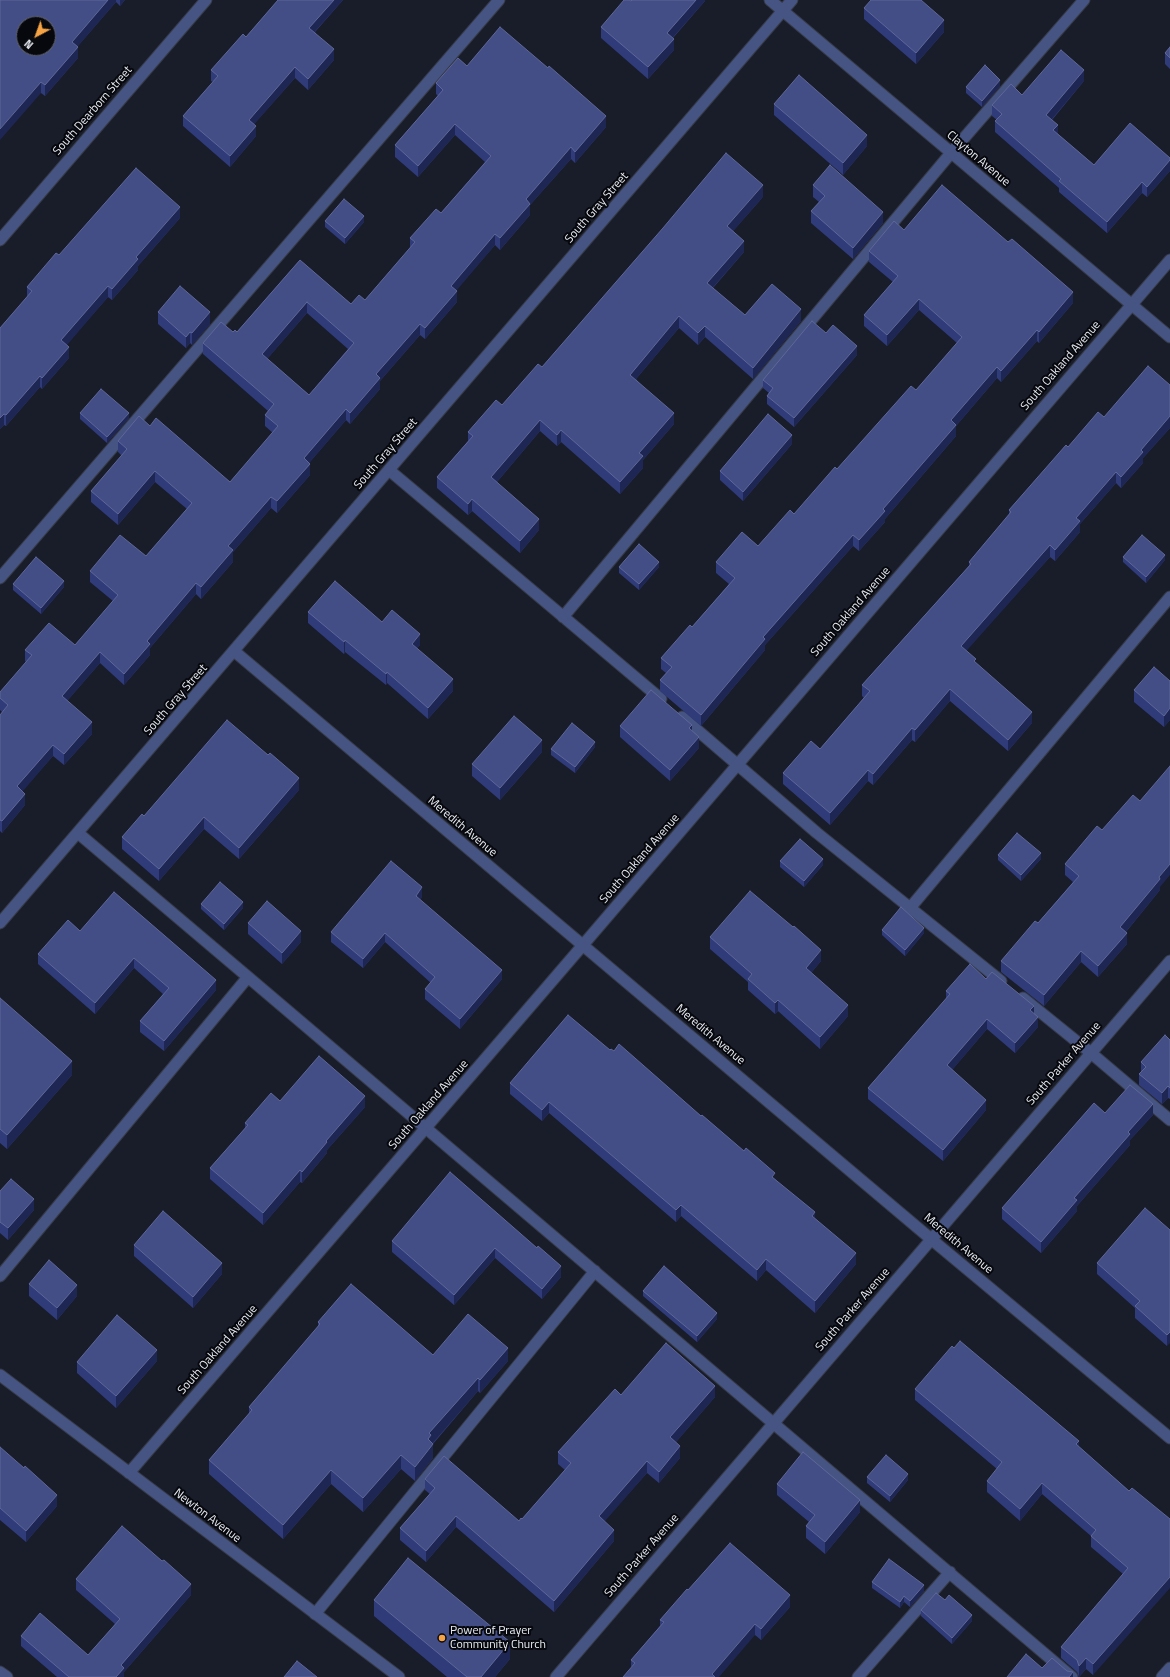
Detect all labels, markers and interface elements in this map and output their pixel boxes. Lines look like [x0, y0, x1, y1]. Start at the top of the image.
north arrow [16, 16, 56, 56]
text: N [21, 36, 37, 53]
street label: South Dearborn Street [50, 64, 136, 158]
street label: Clayton Avenue [943, 128, 1013, 190]
street label: South Gray Street [562, 170, 632, 246]
street label: South Oakland Avenue [1018, 318, 1104, 414]
street label: South Gray Street [351, 416, 421, 492]
street label: South Oakland Avenue [808, 564, 894, 660]
street label: South Gray Street [141, 662, 211, 738]
street label: Meredith Avenue [424, 794, 500, 860]
street label: South Oakland Avenue [597, 811, 683, 907]
street label: Meredith Avenue [672, 1002, 748, 1068]
street label: South Parker Avenue [1024, 1019, 1104, 1109]
street label: South Oakland Avenue [386, 1057, 472, 1153]
street label: Meredith Avenue [920, 1211, 996, 1277]
street label: South Parker Avenue [813, 1265, 893, 1355]
street label: South Oakland Avenue [175, 1302, 261, 1398]
street label: Newton Avenue [171, 1486, 243, 1546]
street label: South Parker Avenue [602, 1511, 682, 1601]
place label: Power of Prayer Community Church [450, 1624, 546, 1652]
marker: Power of Prayer Community Church [437, 1633, 447, 1643]

